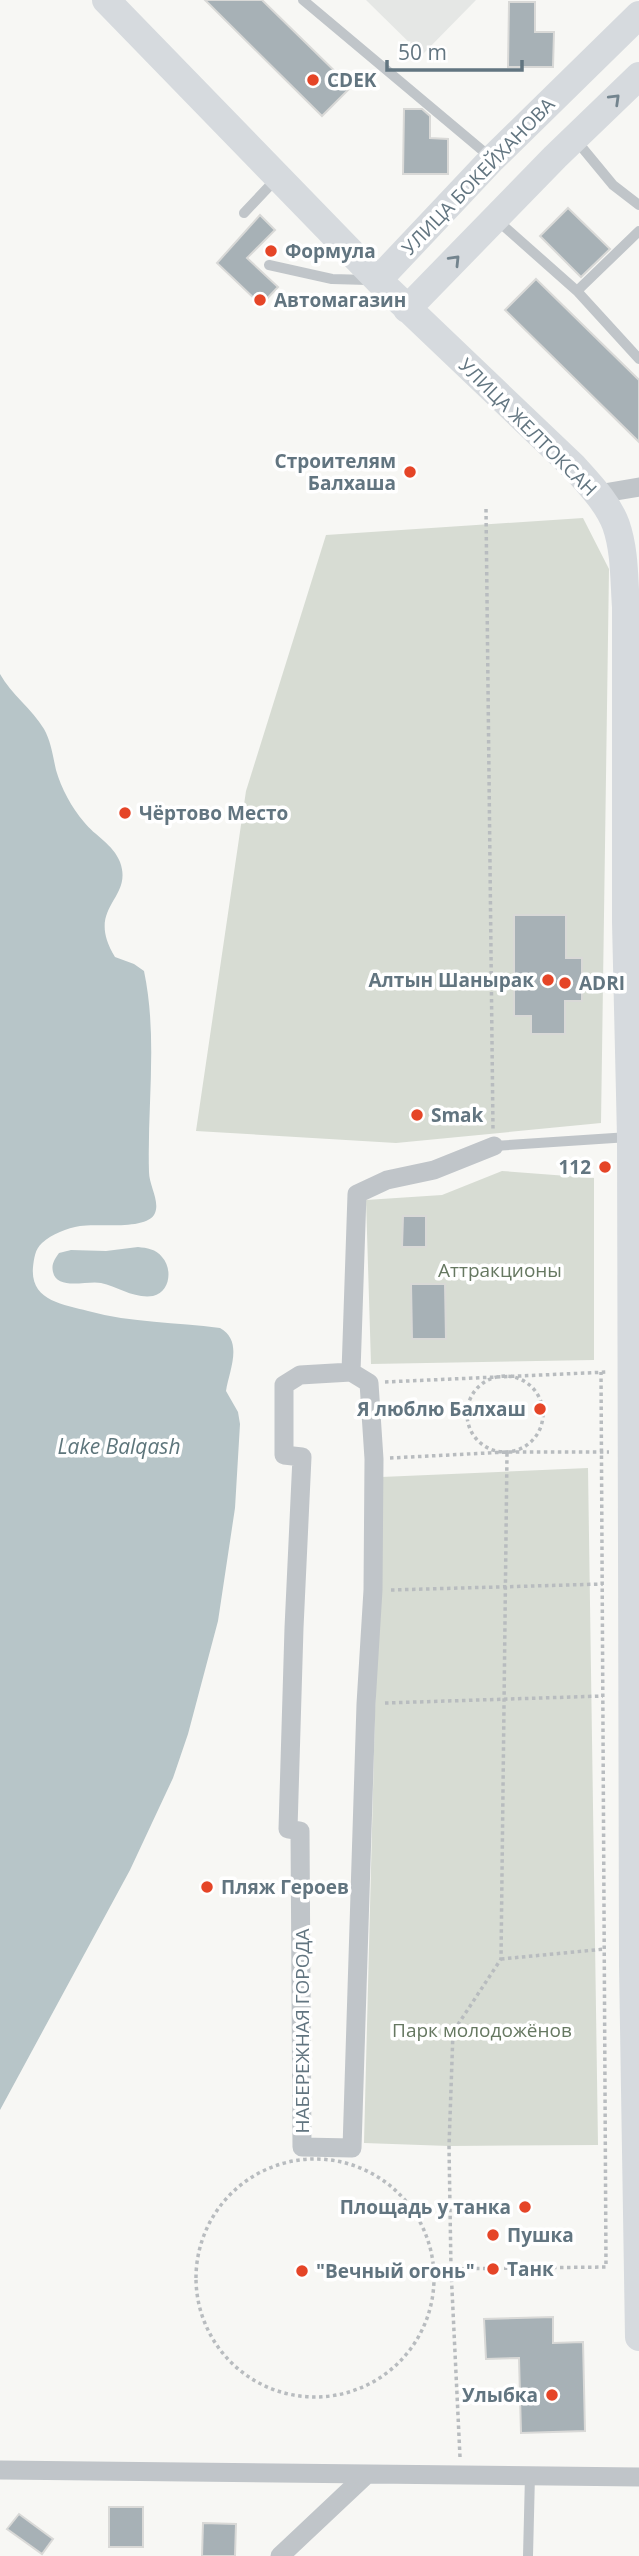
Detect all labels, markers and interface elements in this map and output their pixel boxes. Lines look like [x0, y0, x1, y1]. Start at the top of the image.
scale bar [387, 28, 522, 72]
text: 50 m [398, 38, 447, 66]
place label: CDEK [327, 67, 377, 93]
marker: CDEK [305, 72, 321, 88]
street label: УЛИЦА БОКЕЙХАНОВА [396, 92, 560, 260]
one-way arrow [607, 94, 620, 107]
place label: Формула [285, 238, 376, 264]
marker: Формула [263, 243, 279, 259]
one-way arrow [446, 255, 459, 268]
place label: Автомагазин [274, 287, 406, 313]
marker: Автомагазин [252, 292, 268, 308]
street label: УЛИЦА ЖЕЛТОКСАН [453, 352, 603, 502]
place label: Строителям Балхаша [275, 448, 396, 496]
marker: Строителям Балхаша [402, 464, 418, 480]
place label: Чёртово Место [139, 800, 288, 826]
marker: Чёртово Место [117, 805, 133, 821]
place label: Алтын Шанырак [369, 967, 534, 993]
place label: ADRI [579, 970, 625, 996]
marker: Алтын Шанырак [540, 972, 556, 988]
marker: ADRI [557, 975, 573, 991]
place label: Smak [431, 1102, 484, 1128]
marker: Smak [409, 1107, 425, 1123]
place label: 112 [558, 1154, 591, 1180]
marker: 112 [597, 1159, 613, 1175]
park label: Аттракционы [438, 1257, 562, 1283]
place label: Я люблю Балхаш [356, 1396, 526, 1422]
marker: Я люблю Балхаш [532, 1401, 548, 1417]
water label: Lake Balqash [57, 1432, 181, 1460]
place label: Пляж Героев [221, 1874, 349, 1900]
marker: Пляж Героев [199, 1879, 215, 1895]
street label: НАБЕРЕЖНАЯ ГОРОДА [289, 1928, 315, 2134]
park label: Парк молодожёнов [392, 2017, 572, 2043]
place label: Площадь у танка [340, 2194, 511, 2220]
marker: Площадь у танка [517, 2199, 533, 2215]
place label: Пушка [507, 2222, 574, 2248]
marker: Пушка [485, 2227, 501, 2243]
place label: Танк [507, 2256, 554, 2282]
place label: "Вечный огонь" [316, 2258, 475, 2284]
marker: Танк [485, 2261, 501, 2277]
marker: "Вечный огонь" [294, 2263, 310, 2279]
place label: Улыбка [462, 2382, 538, 2408]
marker: Улыбка [544, 2387, 560, 2403]

